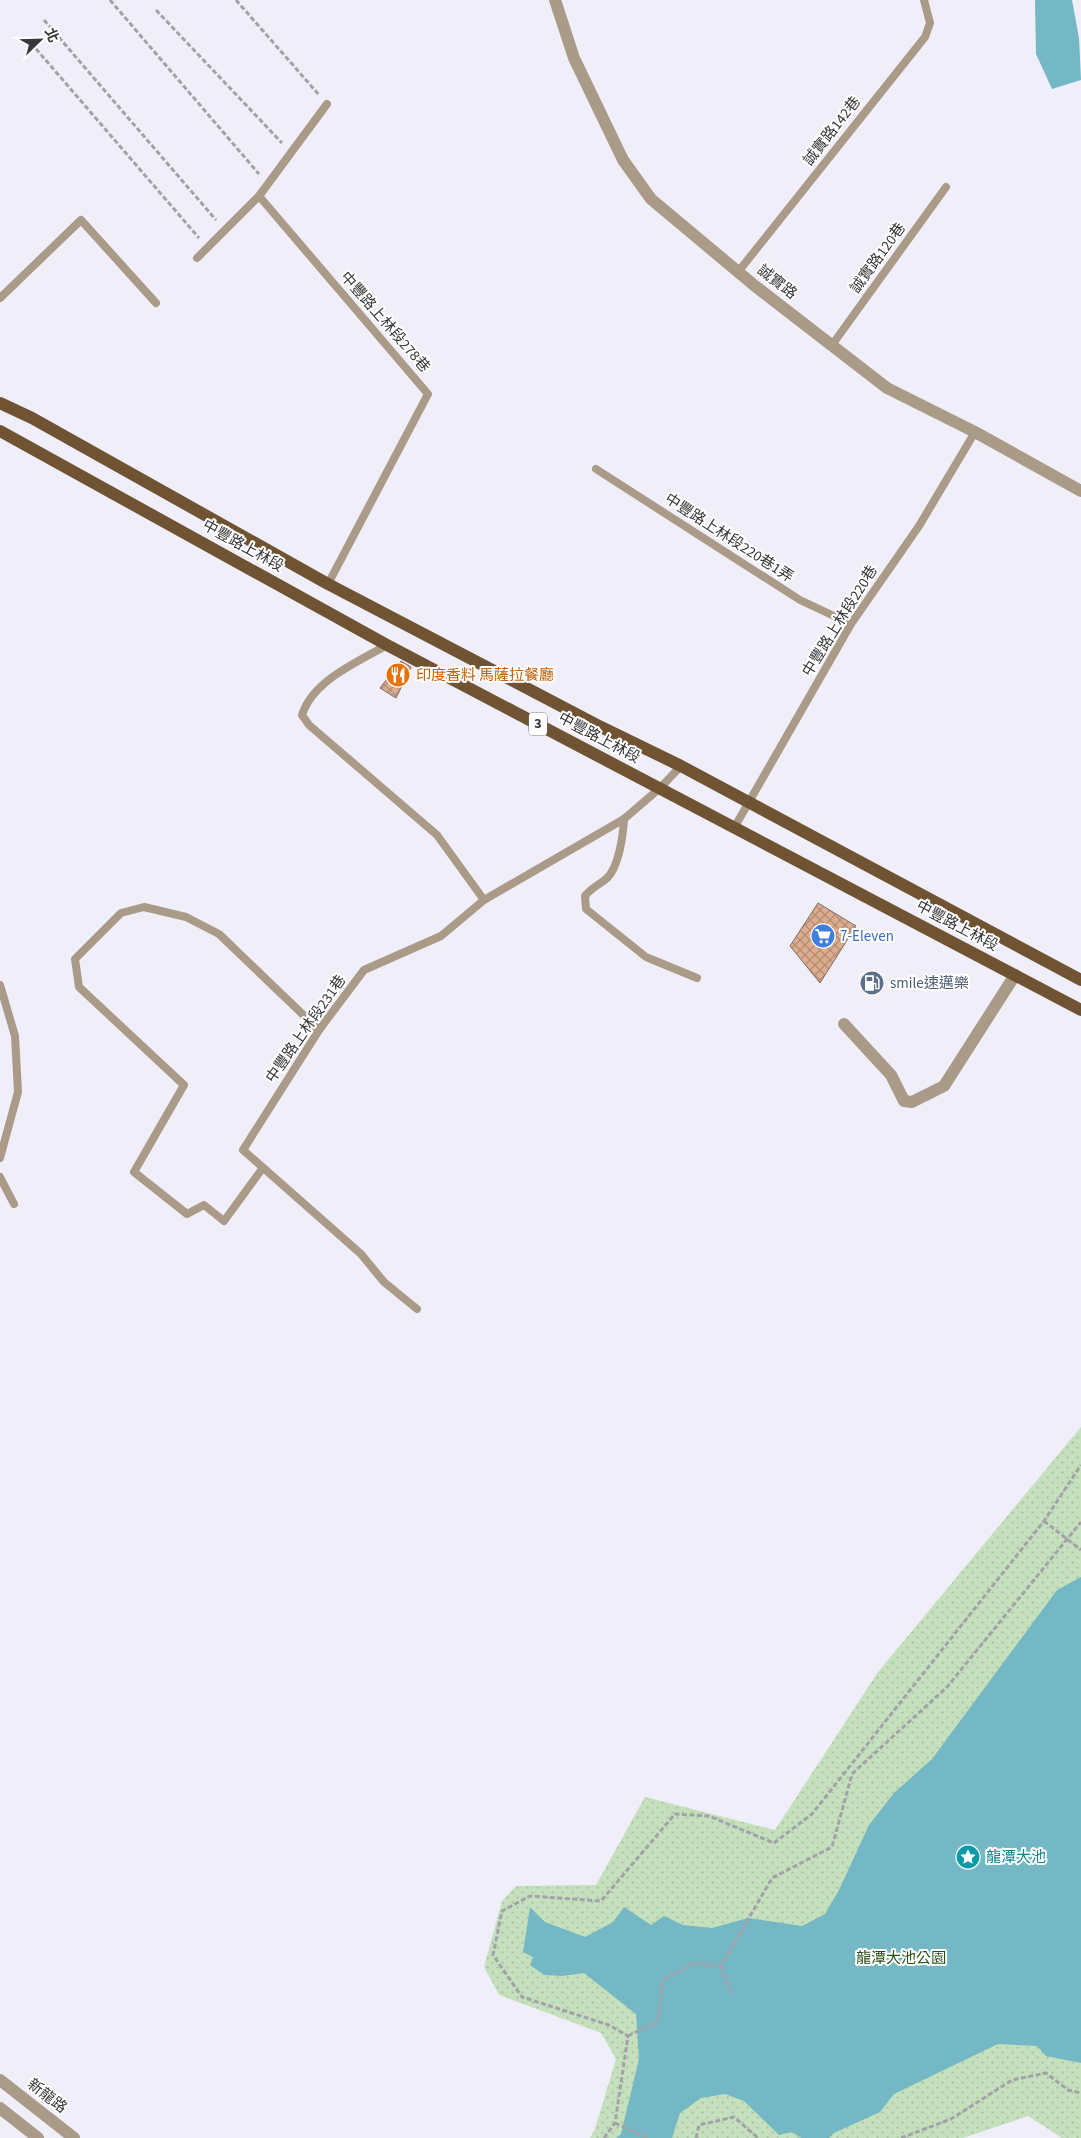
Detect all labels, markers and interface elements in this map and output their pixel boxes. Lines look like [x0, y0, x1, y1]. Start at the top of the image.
north arrow [15, 15, 65, 65]
text: 北 [39, 25, 63, 46]
street label: 誠實路142巷 [798, 92, 866, 170]
street label: 誠實路120巷 [845, 219, 911, 297]
street label: 誠實路 [753, 260, 801, 304]
street label: 中豐路上林段278巷 [335, 267, 435, 377]
street label: 中豐路上林段220巷1弄 [660, 488, 798, 588]
street label: 中豐路上林段 [199, 515, 287, 577]
street label: 中豐路上林段220巷 [797, 561, 883, 681]
restaurant icon: 印度香料 馬薩拉餐廳 [385, 662, 411, 688]
place label: 印度香料 馬薩拉餐廳 [416, 665, 554, 686]
street label: 中豐路上林段 [554, 708, 644, 768]
road number: 3 [529, 712, 547, 736]
street label: 中豐路上林段 [912, 896, 1002, 956]
supermarket icon: 7-Eleven [810, 923, 836, 949]
place label: 7-Eleven [840, 926, 894, 947]
fuel station icon: smile速邁樂 [859, 970, 885, 996]
street label: 中豐路上林段231巷 [261, 971, 351, 1087]
place label: smile速邁樂 [890, 973, 969, 994]
place icon: 龍潭大池 [955, 1844, 981, 1870]
place label: 龍潭大池 [986, 1847, 1046, 1868]
park label: 龍潭大池公園 [856, 1948, 946, 1969]
street label: 新龍路 [23, 2074, 71, 2118]

